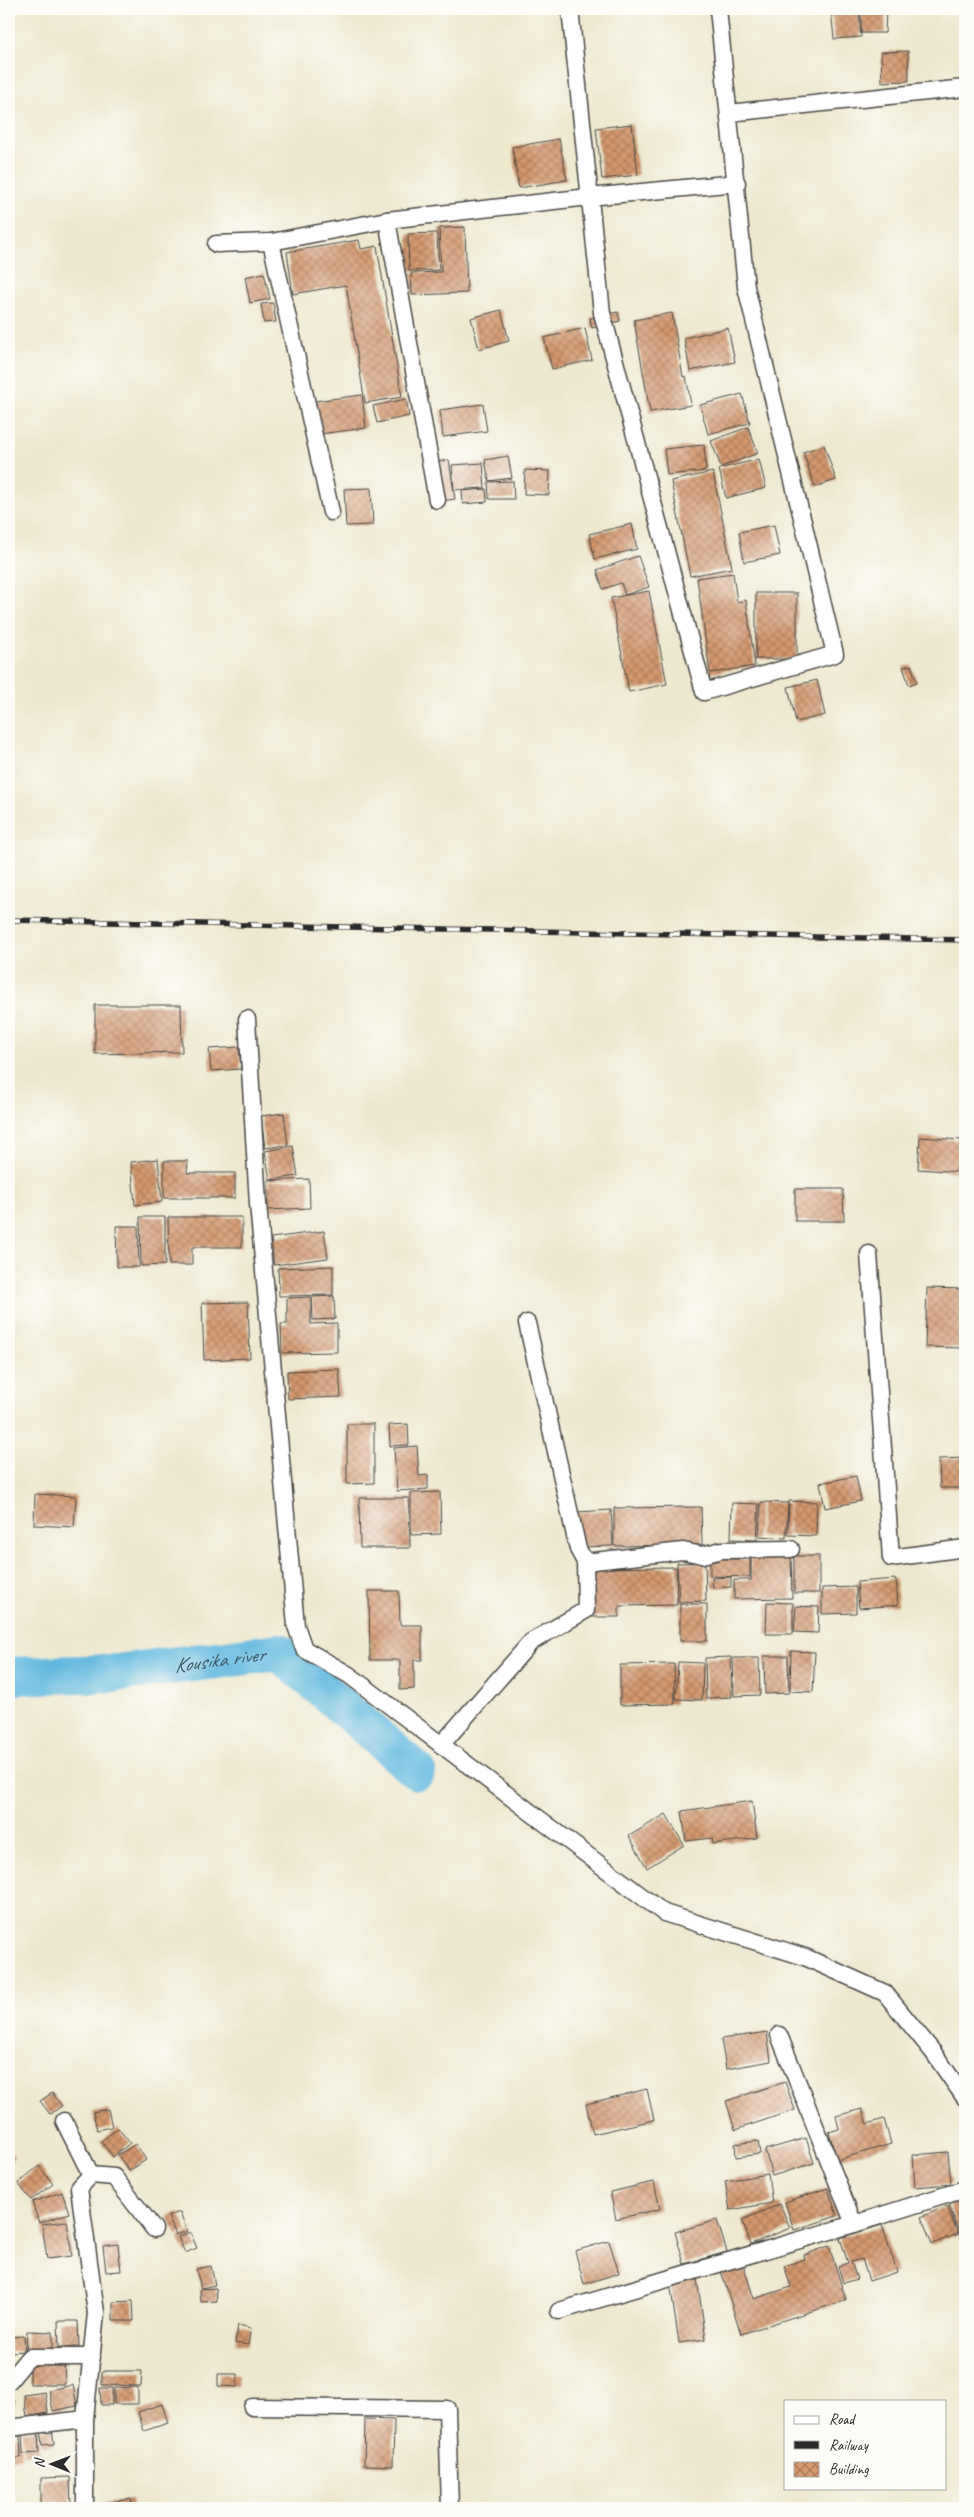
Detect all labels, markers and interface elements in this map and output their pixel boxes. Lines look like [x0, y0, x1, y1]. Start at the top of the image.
water label: Kousika river [173, 1641, 269, 1678]
legend [784, 2400, 946, 2490]
text: Road [829, 2410, 856, 2429]
text: Railway [829, 2436, 870, 2455]
north arrow [28, 2440, 78, 2490]
text: N [31, 2457, 48, 2468]
text: Building [829, 2460, 869, 2479]

